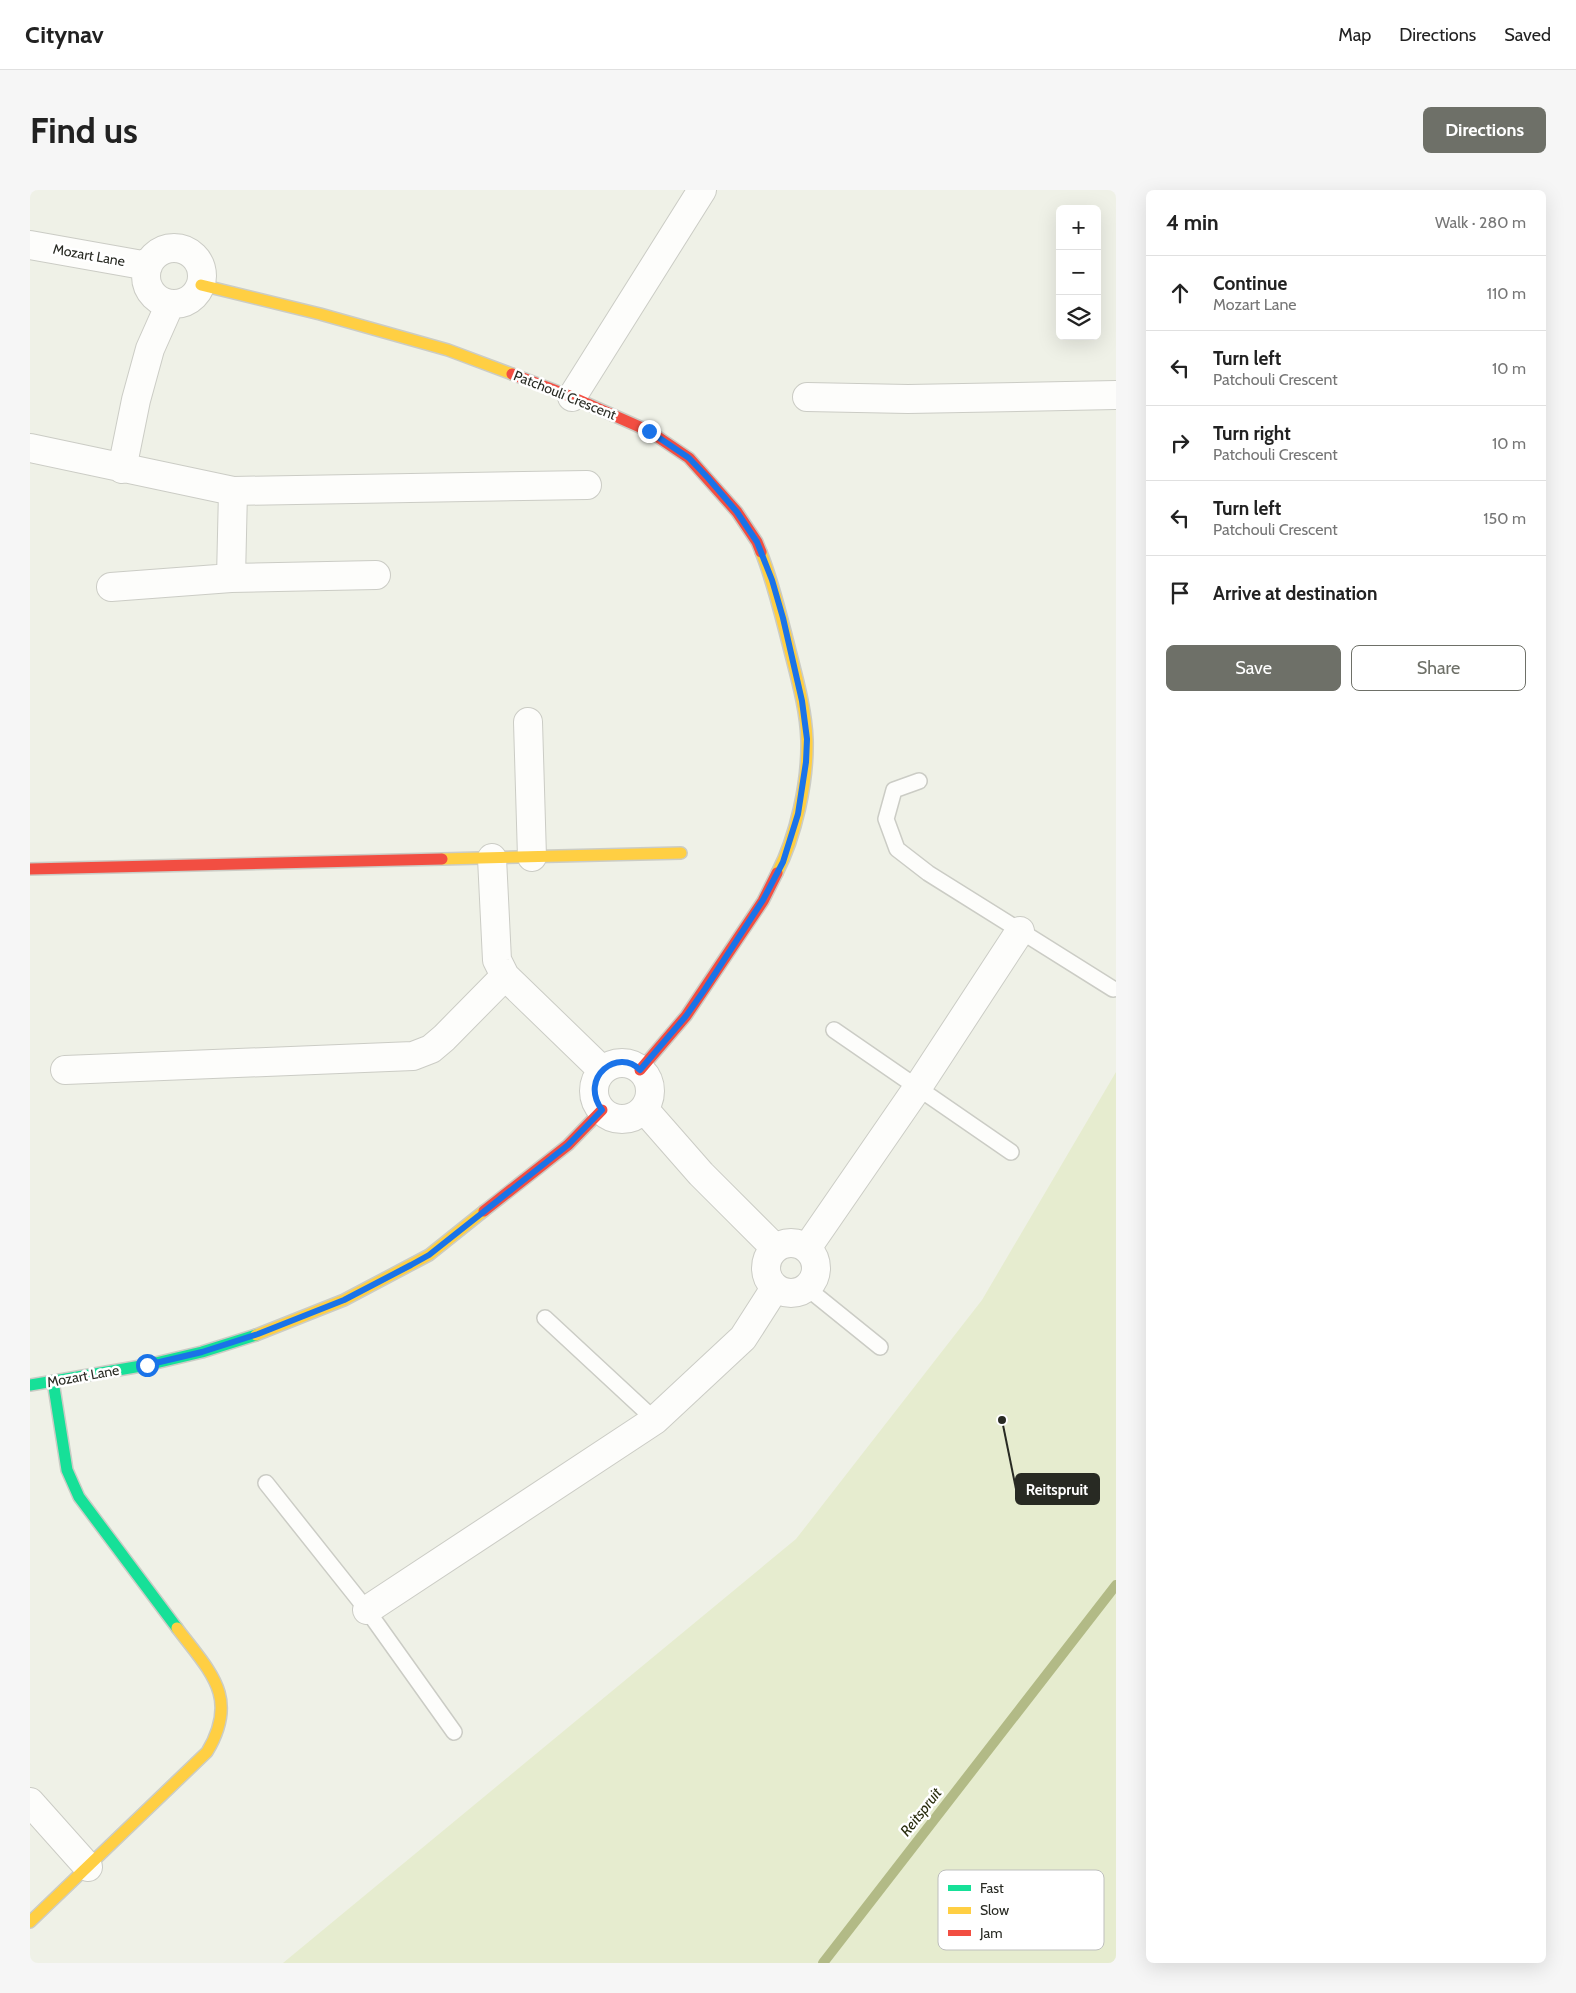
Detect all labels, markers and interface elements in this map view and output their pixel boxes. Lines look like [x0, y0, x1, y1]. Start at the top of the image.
text: Citynav [25, 20, 104, 49]
text: Map [1338, 24, 1371, 46]
text: Directions [1399, 24, 1476, 46]
text: Saved [1504, 24, 1551, 46]
button: Directions [1423, 107, 1546, 153]
text: Find us [30, 109, 138, 152]
map controls [1056, 205, 1101, 340]
button: + [1056, 205, 1101, 250]
text: 4 min [1166, 210, 1219, 235]
text: Walk · 280 m [1435, 213, 1526, 232]
street label: Mozart Lane [51, 240, 127, 270]
button: − [1056, 250, 1101, 295]
text: Continue [1213, 272, 1287, 295]
icon: ahead [1166, 279, 1194, 307]
text: 110 m [1487, 284, 1526, 303]
button: layers [1056, 295, 1101, 340]
text: Mozart Lane [1213, 295, 1297, 314]
text: Turn left [1213, 347, 1281, 370]
icon: left [1166, 354, 1194, 382]
text: 10 m [1492, 359, 1526, 378]
street label: Patchouli Crescent [511, 366, 619, 424]
text: Patchouli Crescent [1213, 370, 1338, 389]
route end [638, 420, 661, 443]
text: Turn right [1213, 422, 1291, 445]
icon: right [1166, 429, 1194, 457]
text: 10 m [1492, 434, 1526, 453]
text: Patchouli Crescent [1213, 445, 1338, 464]
text: Turn left [1213, 497, 1281, 520]
icon: left [1166, 504, 1194, 532]
text: 150 m [1483, 509, 1526, 528]
text: Patchouli Crescent [1213, 520, 1338, 539]
icon: arrive [1166, 579, 1194, 607]
text: Arrive at destination [1213, 582, 1377, 605]
button: Save [1166, 645, 1341, 691]
button: Share [1351, 645, 1526, 691]
route start [136, 1354, 159, 1377]
street label: Mozart Lane [45, 1361, 121, 1391]
callout: Reitspruit [1016, 1474, 1099, 1504]
text: Reitspruit [1026, 1481, 1088, 1499]
water label: Reitspruit [897, 1784, 946, 1840]
legend [938, 1870, 1104, 1950]
text: Fast [980, 1879, 1004, 1897]
text: Slow [980, 1901, 1009, 1919]
text: Jam [979, 1924, 1002, 1942]

